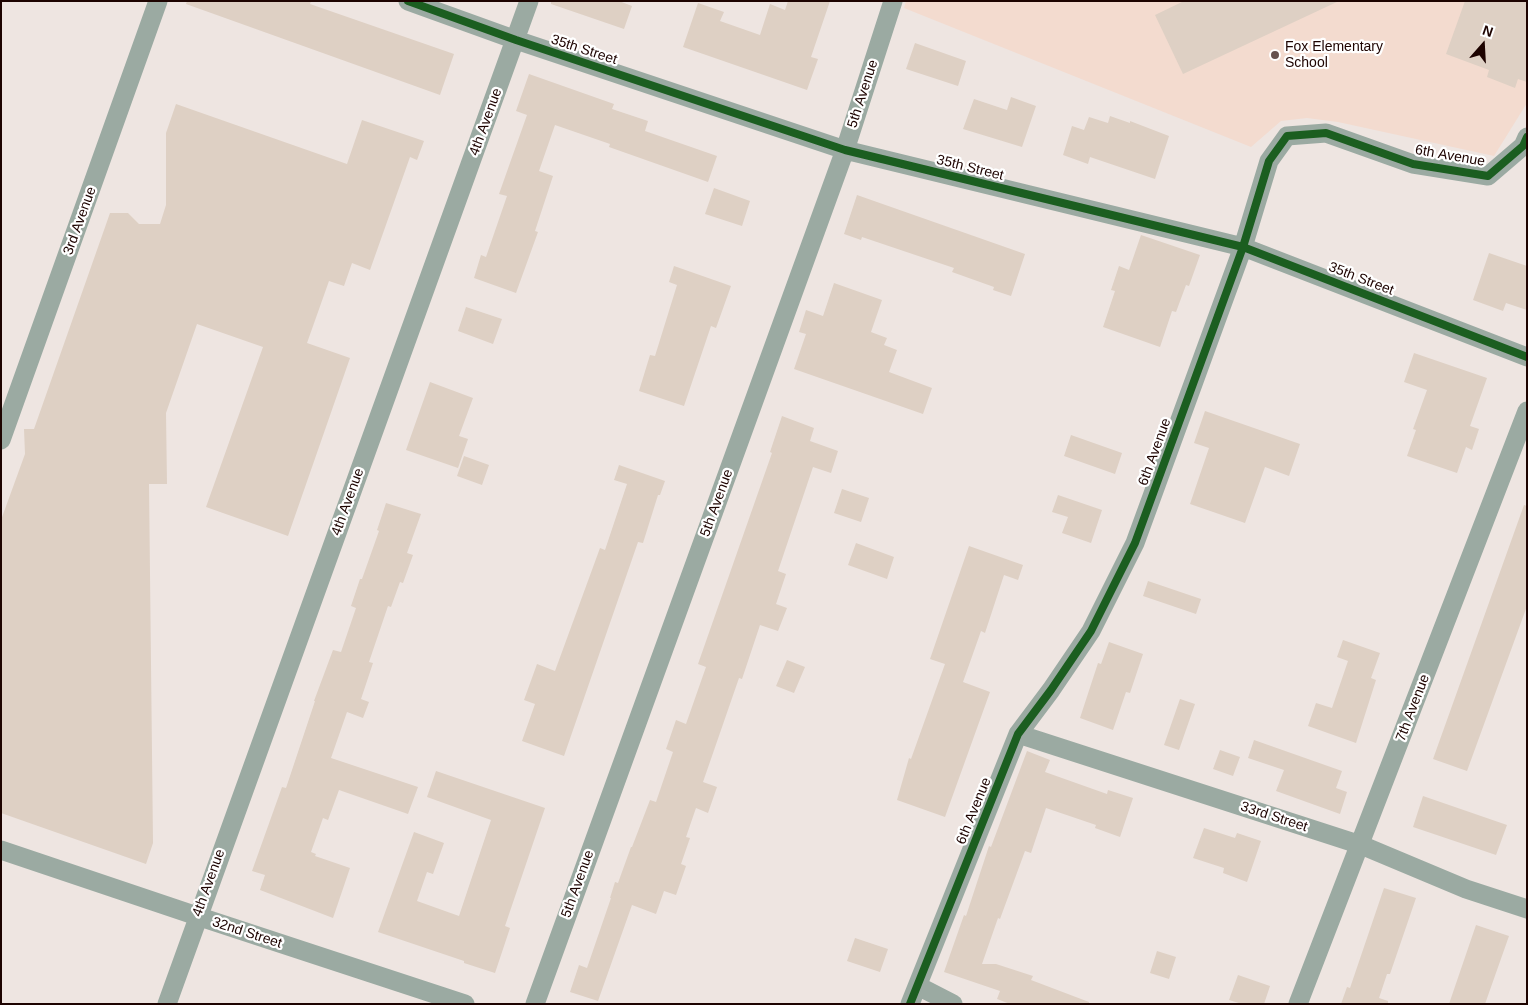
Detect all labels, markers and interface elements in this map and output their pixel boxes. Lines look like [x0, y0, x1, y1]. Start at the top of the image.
north arrow [1458, 20, 1508, 70]
text: N [1480, 22, 1495, 40]
street label: 35th Street [549, 31, 619, 69]
place label: Fox Elementary School [1285, 39, 1383, 72]
marker: Fox Elementary School [1269, 49, 1281, 61]
street label: 5th Avenue [844, 58, 882, 130]
street label: 4th Avenue [466, 86, 506, 158]
street label: 6th Avenue [1414, 142, 1486, 170]
street label: 35th Street [935, 152, 1005, 184]
street label: 3rd Avenue [60, 185, 100, 257]
street label: 35th Street [1326, 259, 1396, 299]
street label: 6th Avenue [1135, 416, 1175, 488]
street label: 4th Avenue [328, 466, 368, 538]
street label: 5th Avenue [697, 467, 737, 539]
street label: 7th Avenue [1393, 672, 1433, 744]
street label: 6th Avenue [953, 775, 995, 847]
street label: 33rd Street [1238, 798, 1310, 836]
street label: 4th Avenue [189, 847, 229, 919]
street label: 5th Avenue [558, 848, 598, 920]
street label: 32nd Street [210, 914, 284, 952]

